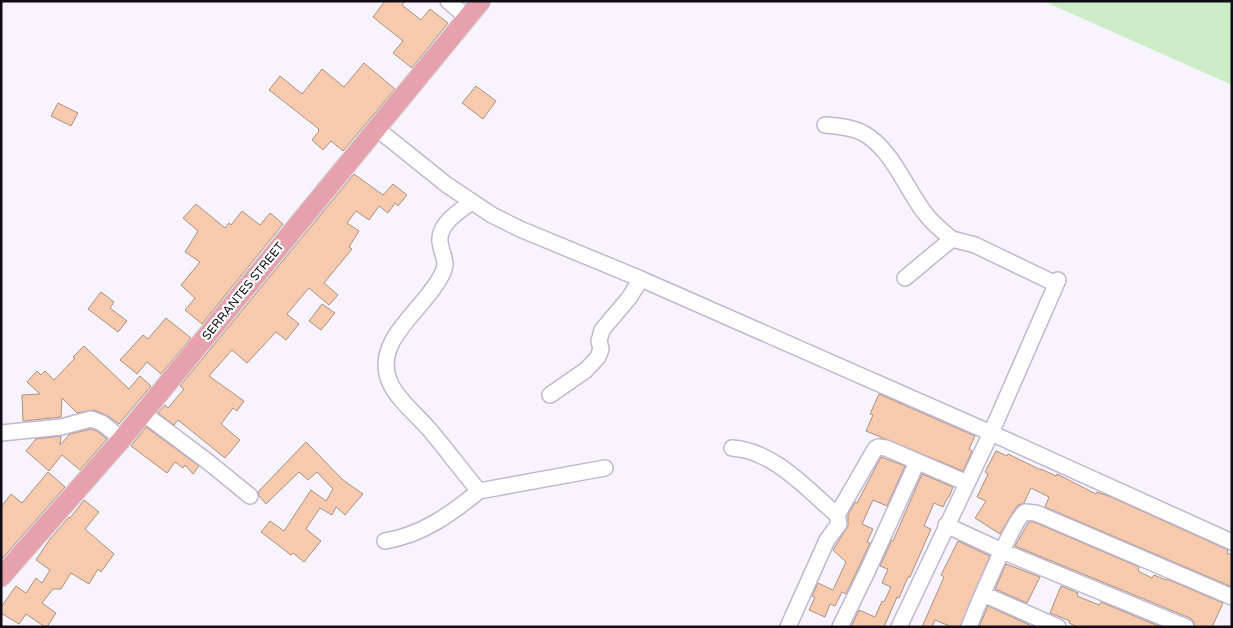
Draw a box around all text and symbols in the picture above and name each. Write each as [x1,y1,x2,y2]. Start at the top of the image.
street label: SERRANTES STREET [199,239,287,343]

